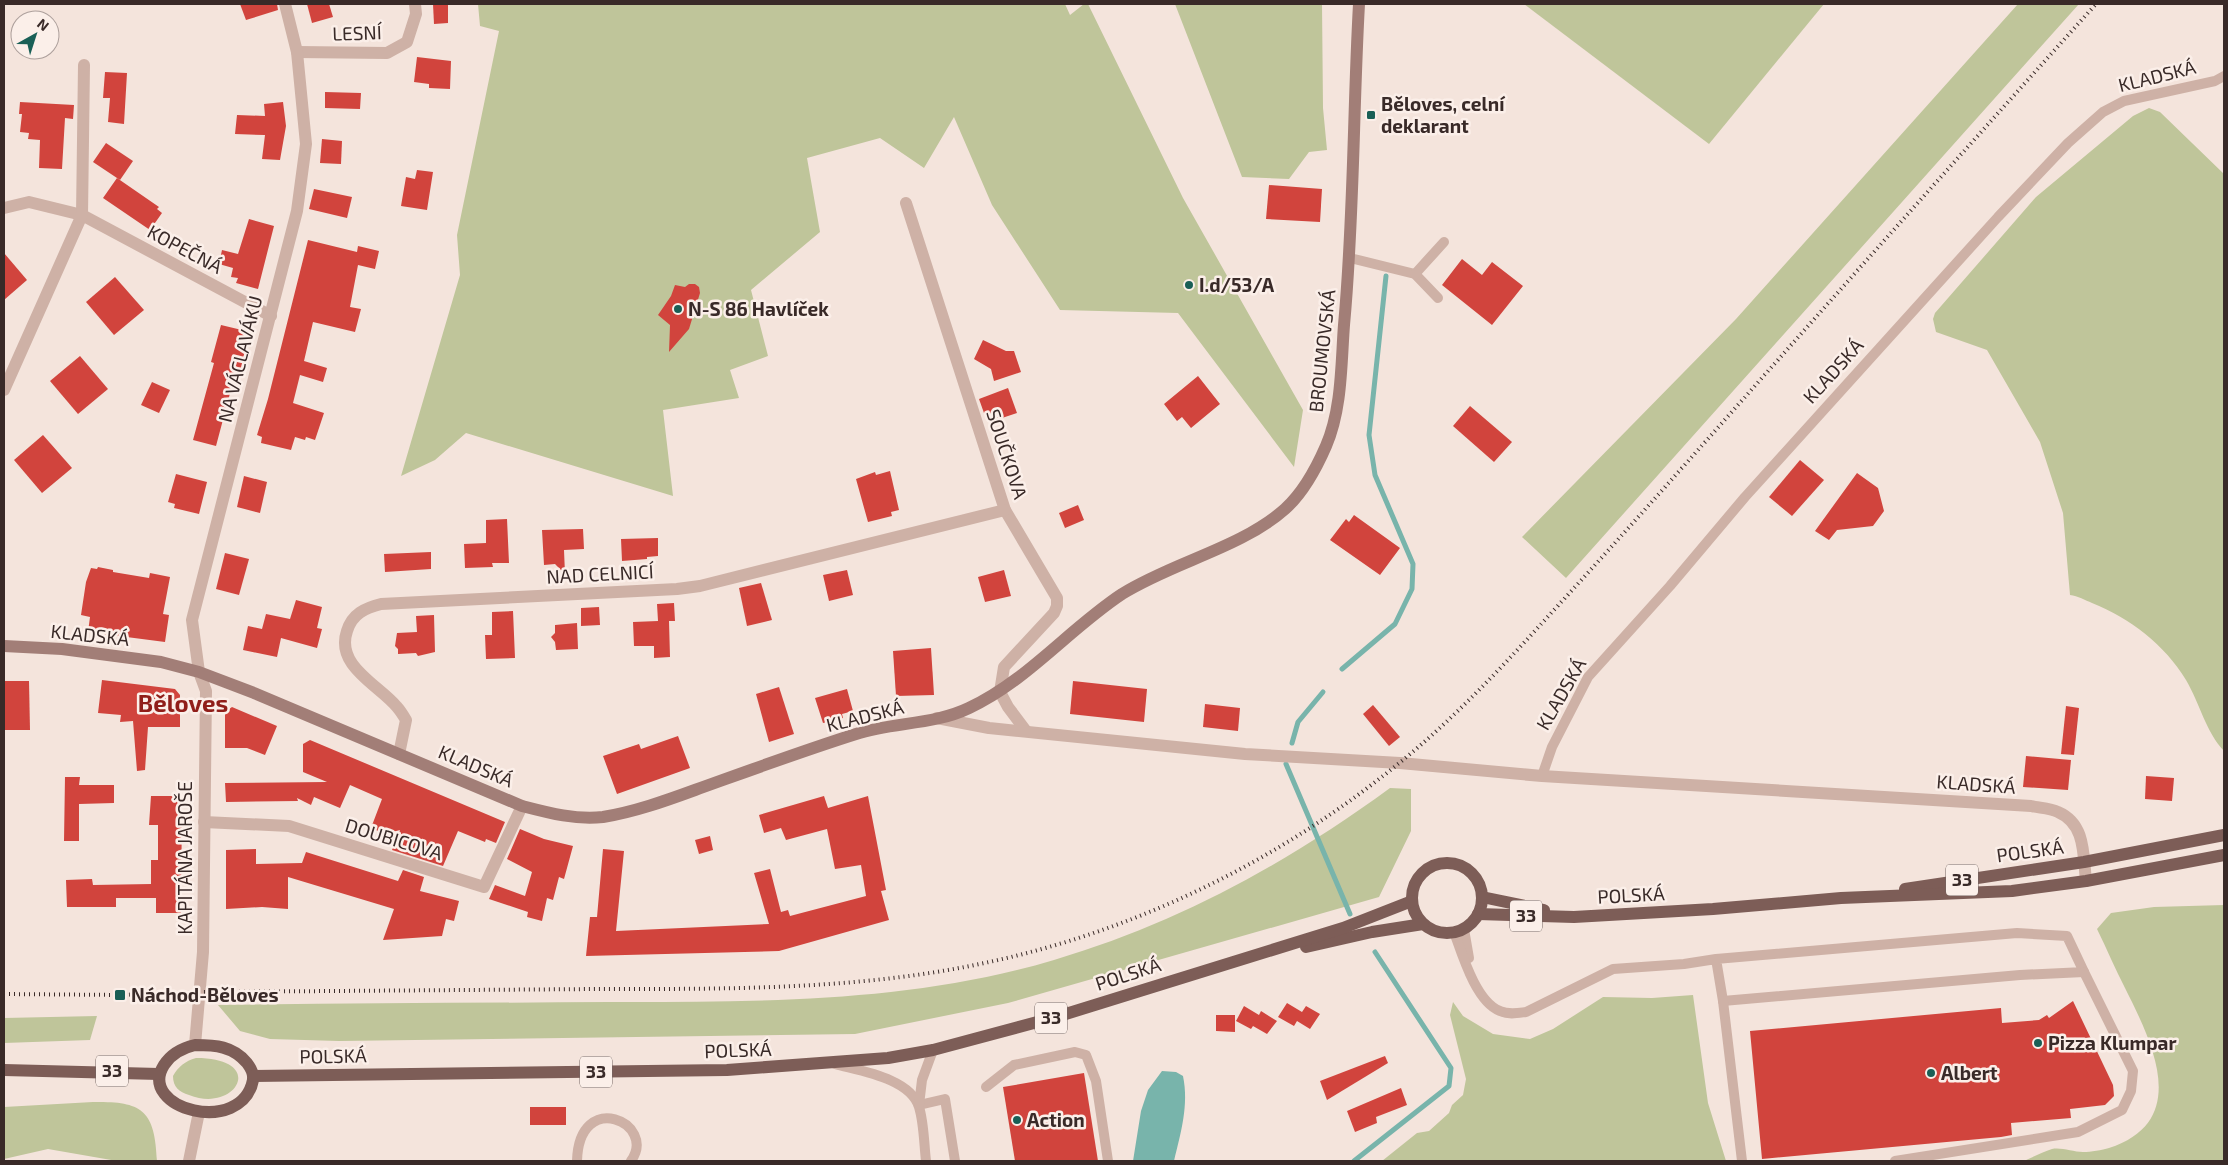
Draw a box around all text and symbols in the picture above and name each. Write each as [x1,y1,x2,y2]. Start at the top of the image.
north arrow [10,10,60,60]
text: N [34,15,53,34]
street label: LESNÍ [332,20,383,45]
street label: KLADSKÁ [2116,55,2198,96]
place label: Běloves, celní deklarant [1381,92,1506,137]
marker: Běloves, celní deklarant [1365,109,1377,121]
street label: KOPEČNÁ [144,219,227,278]
place label: I.d/53/A [1199,273,1275,296]
marker: I.d/53/A [1183,279,1195,291]
street label: BROUMOVSKÁ [1304,288,1339,414]
street label: NA VÁCLAVÁKU [213,293,266,425]
place label: N-S 86 Havlíček [688,297,829,320]
marker: N-S 86 Havlíček [672,303,684,315]
street label: KLADSKÁ [1798,333,1868,408]
street label: SOUČKOVA [982,406,1033,502]
street label: NAD CELNICÍ [546,559,655,588]
street label: KLADSKÁ [49,619,131,650]
street label: KLADSKÁ [1531,654,1590,734]
district label: Běloves [138,688,228,717]
street label: KLADSKÁ [824,695,906,736]
street label: KLADSKÁ [435,739,517,792]
street label: KLADSKÁ [1936,769,2016,798]
street label: KAPITÁNA JAROŠE [173,781,196,935]
street label: DOUBICOVA [343,813,446,864]
street label: POLSKÁ [1995,834,2065,867]
road number: 33 [1946,864,1978,896]
street label: POLSKÁ [1597,881,1665,908]
road number: 33 [1510,900,1542,931]
street label: POLSKÁ [1092,952,1164,995]
place label: Náchod-Běloves [131,983,279,1006]
marker: Náchod-Běloves [113,988,127,1002]
road number: 33 [1035,1002,1067,1034]
place label: Pizza Klumpar [2048,1031,2177,1054]
street label: POLSKÁ [704,1037,772,1062]
marker: Pizza Klumpar [2032,1037,2044,1049]
street label: POLSKÁ [299,1043,367,1068]
road number: 33 [96,1056,128,1086]
road number: 33 [580,1056,612,1088]
place label: Albert [1941,1061,1998,1084]
marker: Albert [1925,1067,1937,1079]
place label: Action [1027,1108,1085,1131]
marker: Action [1011,1114,1023,1126]

